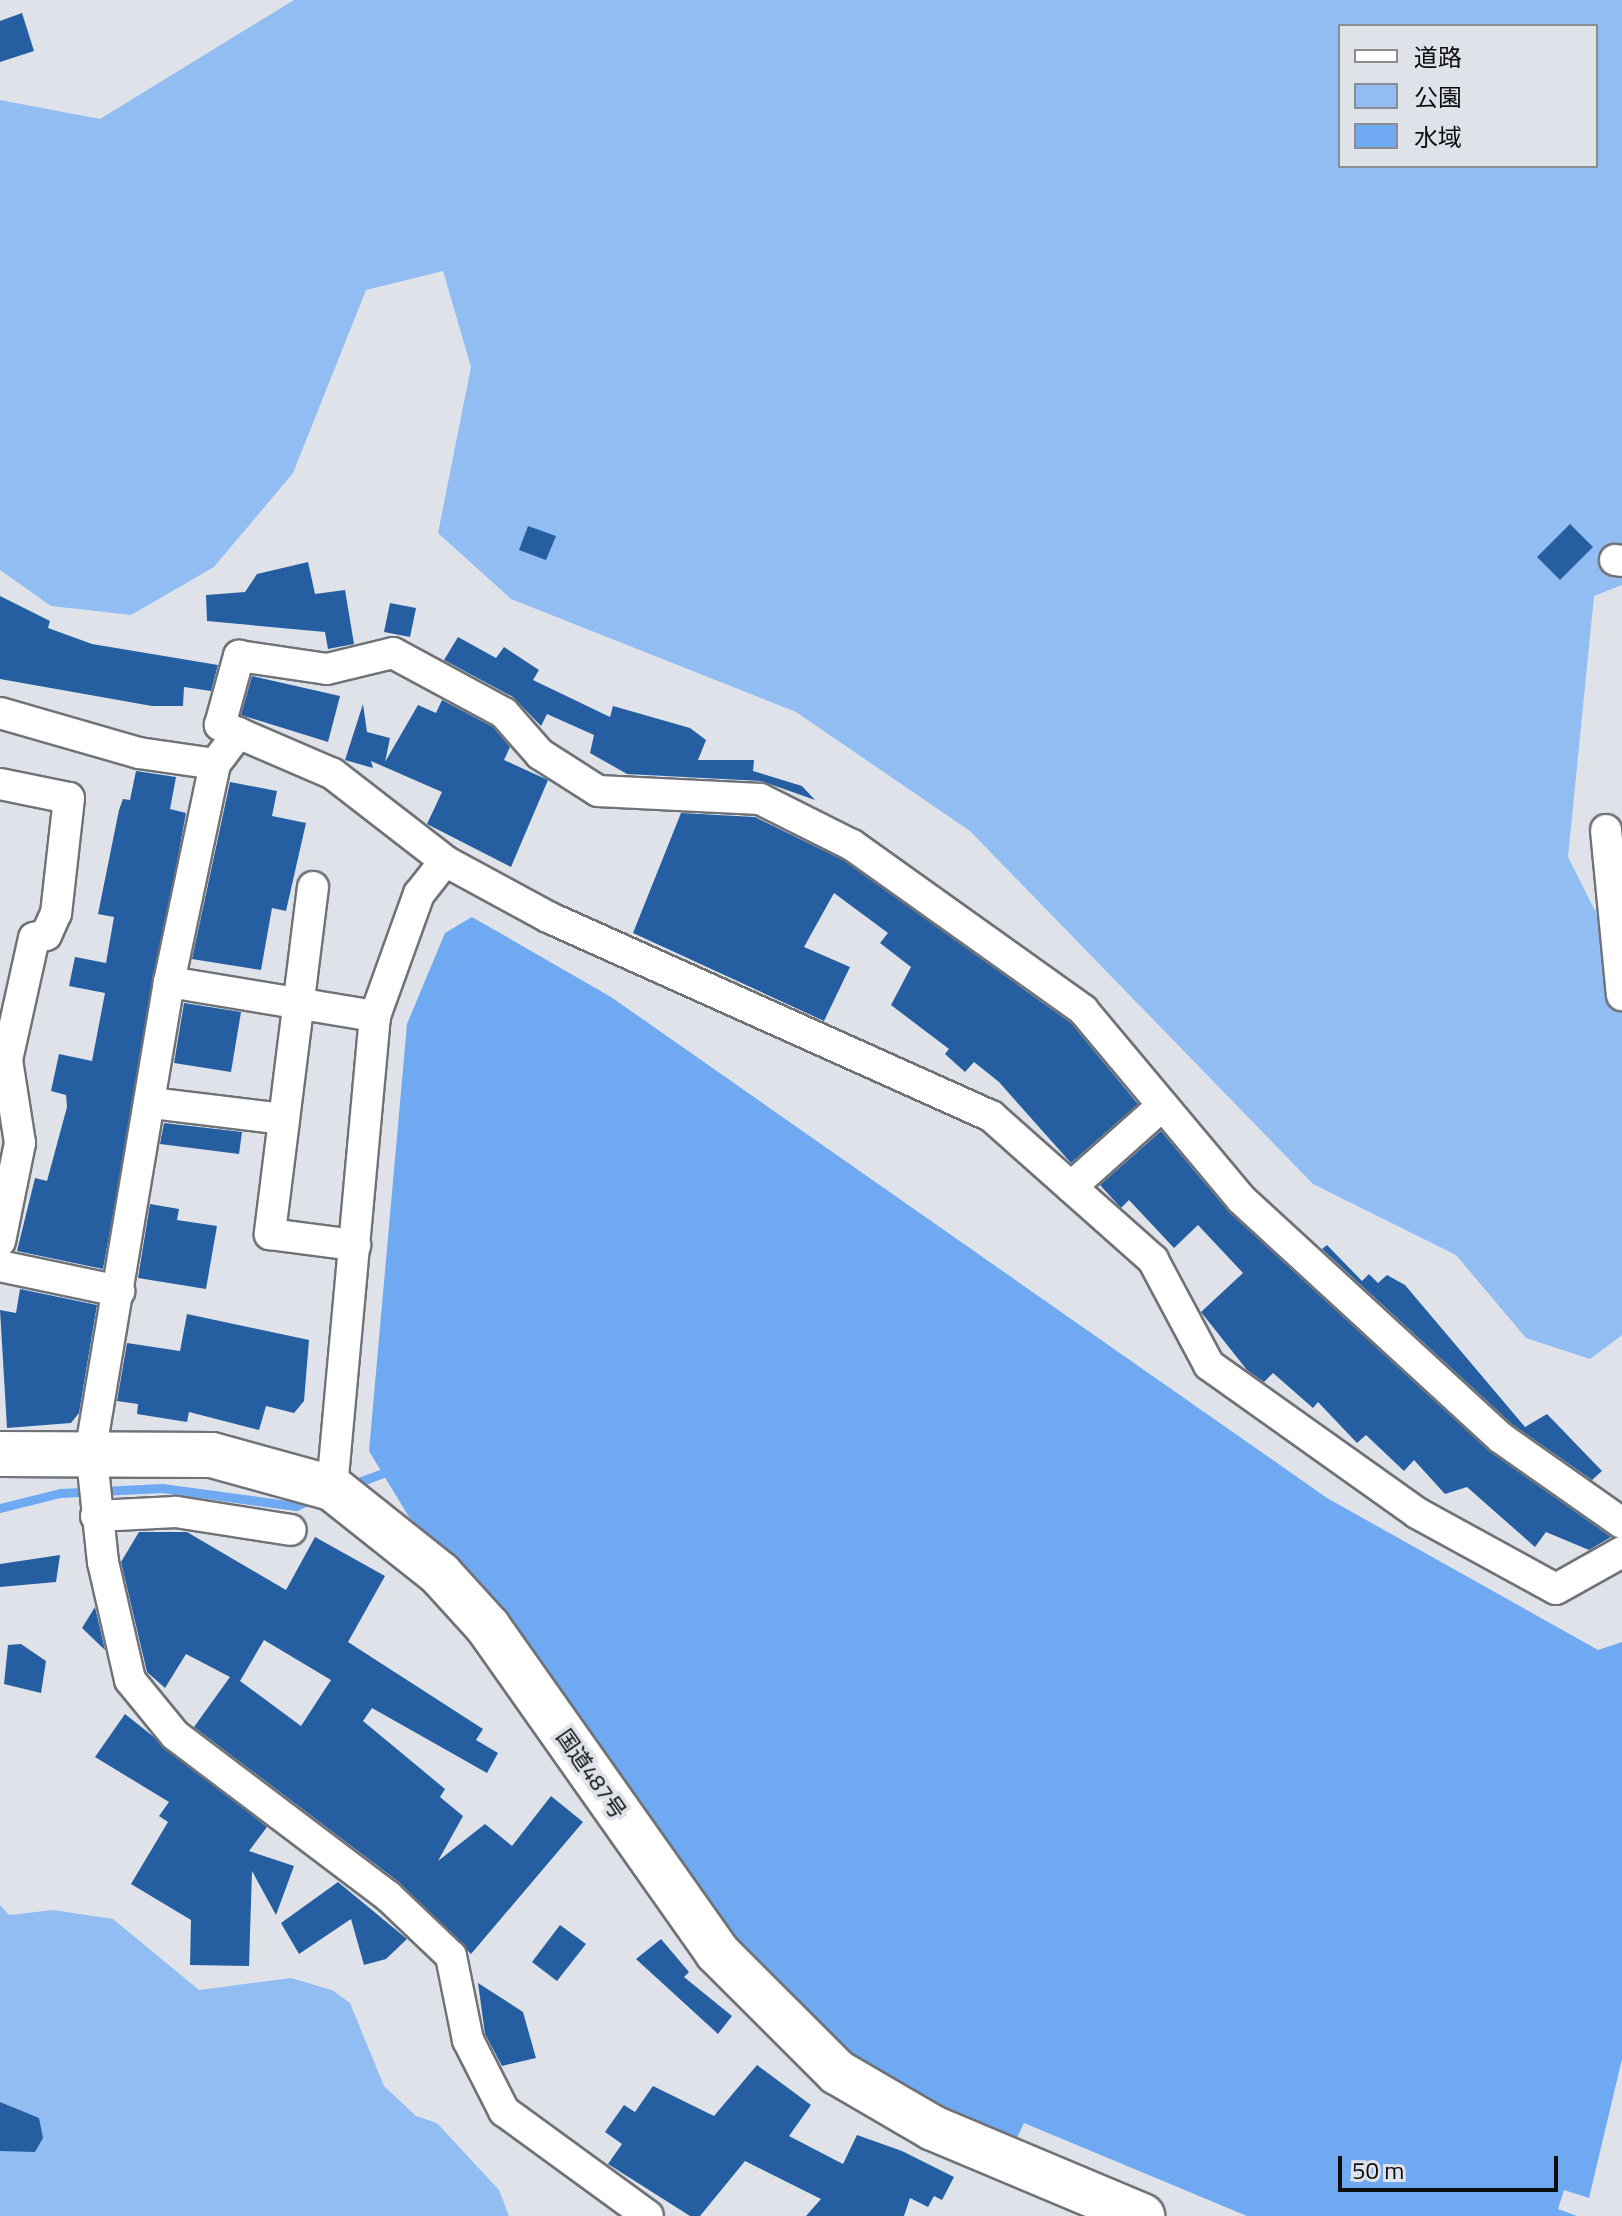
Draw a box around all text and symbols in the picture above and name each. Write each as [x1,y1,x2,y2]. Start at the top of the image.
legend [1338,24,1598,168]
text: 道路 [1414,39,1462,75]
text: 公園 [1414,79,1462,115]
text: 水域 [1414,119,1462,155]
street label: 国道487号 [551,1724,631,1824]
scale bar [1342,2140,1562,2190]
text: 50 m [1352,2152,1404,2188]

